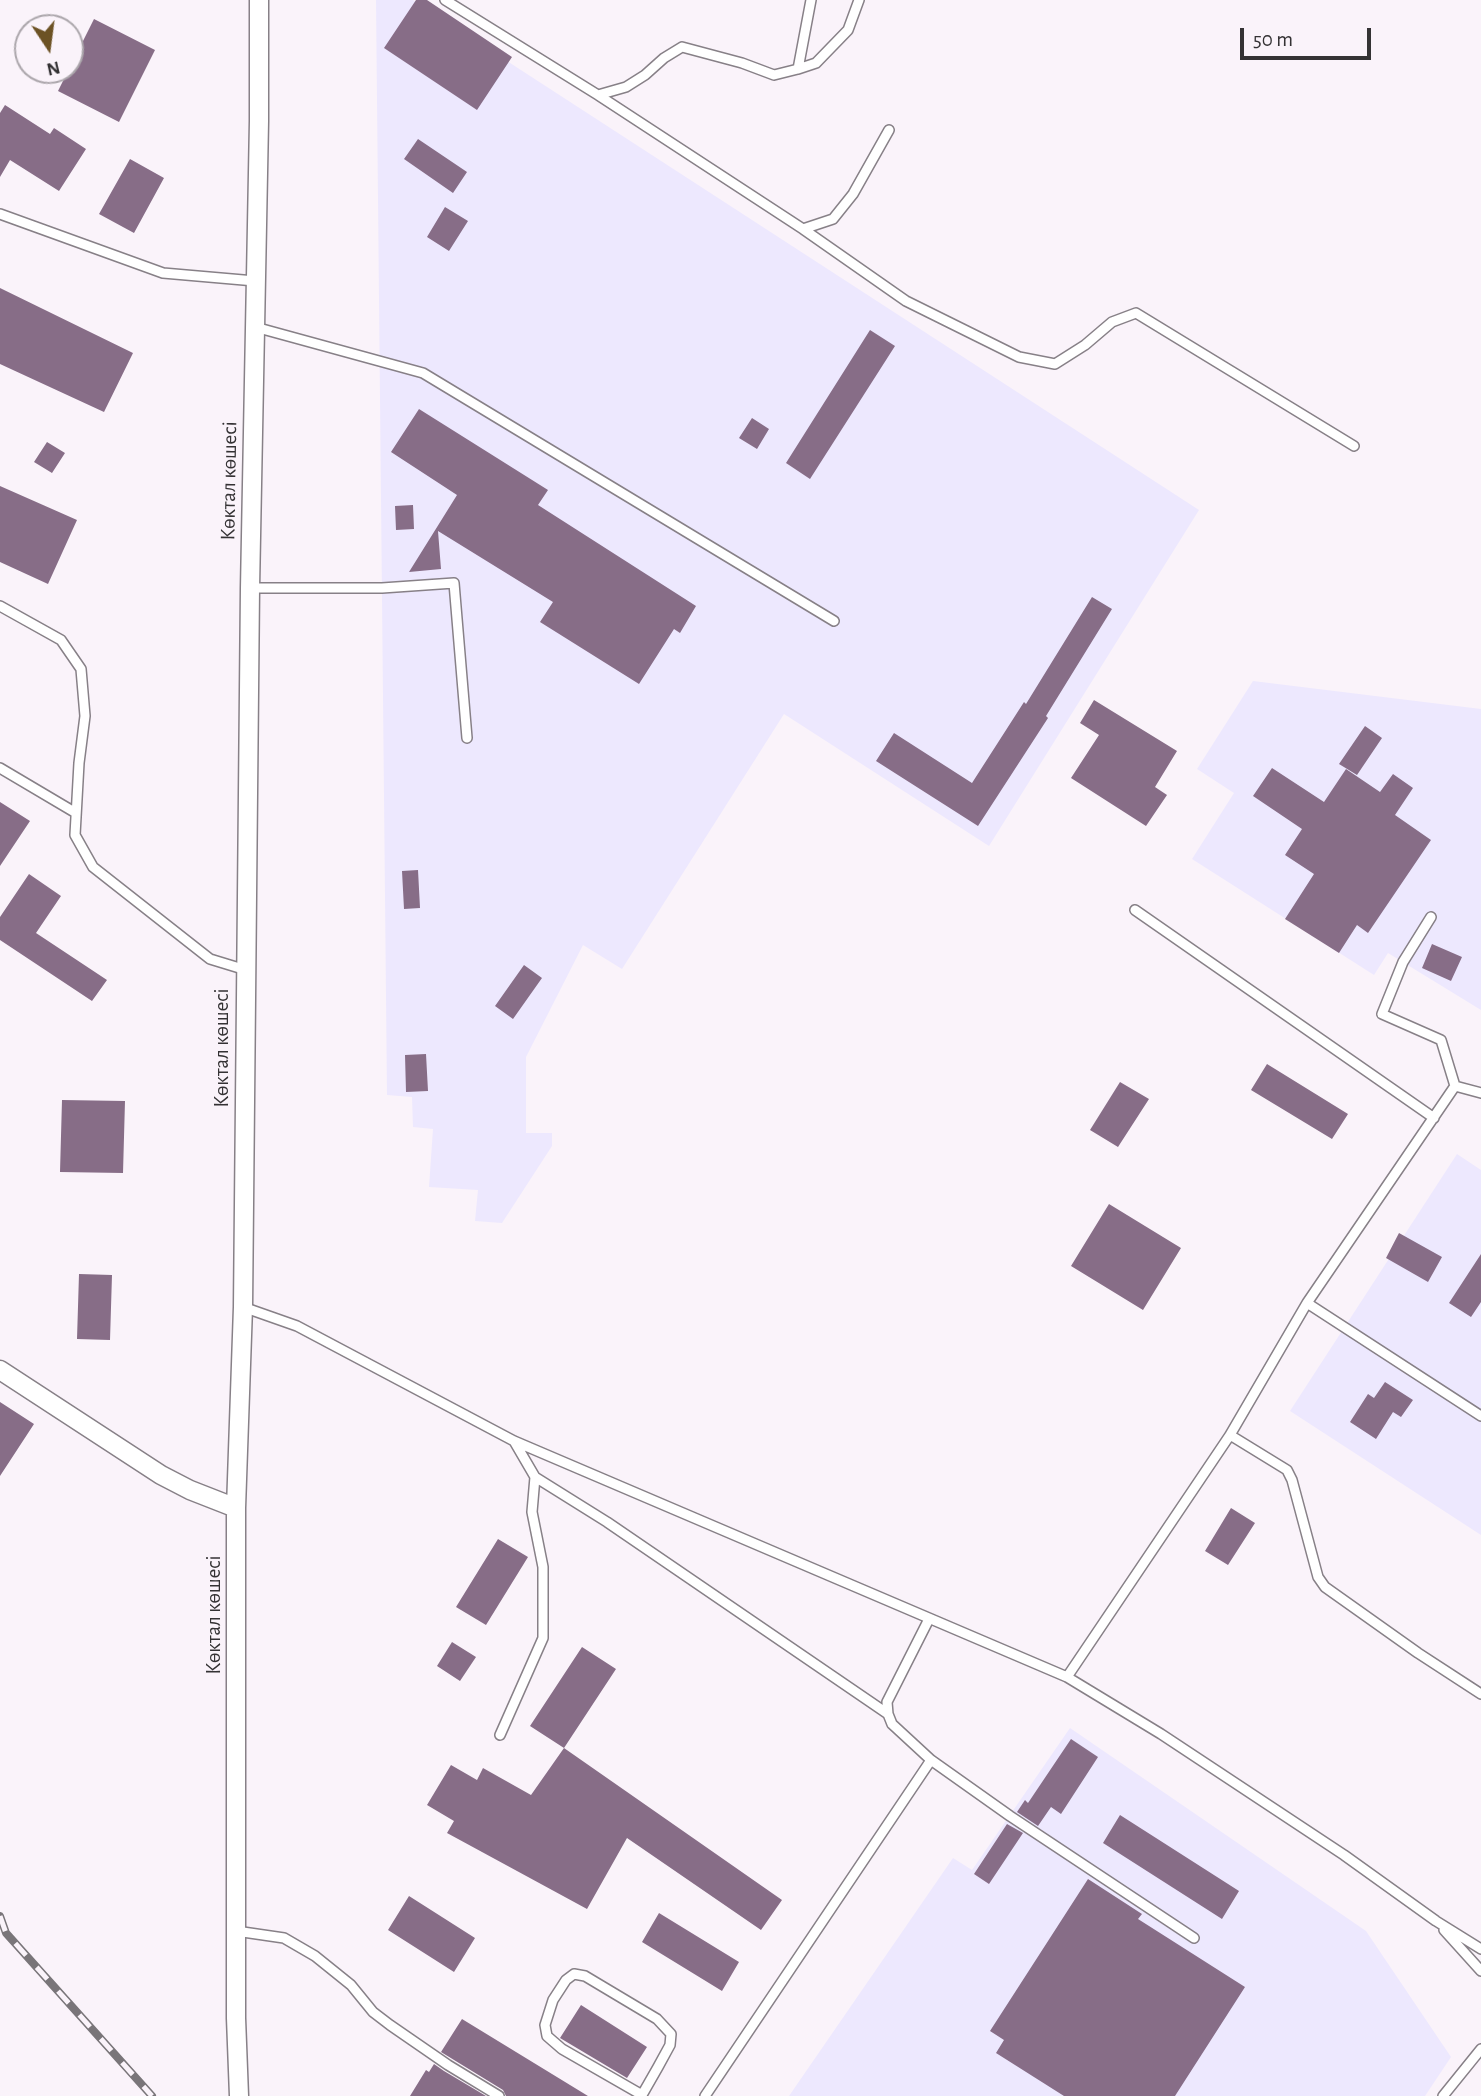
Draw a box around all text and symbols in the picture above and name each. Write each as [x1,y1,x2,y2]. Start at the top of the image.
north arrow [14,14,84,84]
scale bar [1243,14,1374,58]
text: 50 m [1253,29,1293,50]
text: N [45,57,62,79]
street label: Көктал көшесі [215,421,243,541]
street label: Көктал көшесі [209,988,235,1108]
street label: Көктал көшесі [201,1555,227,1675]

